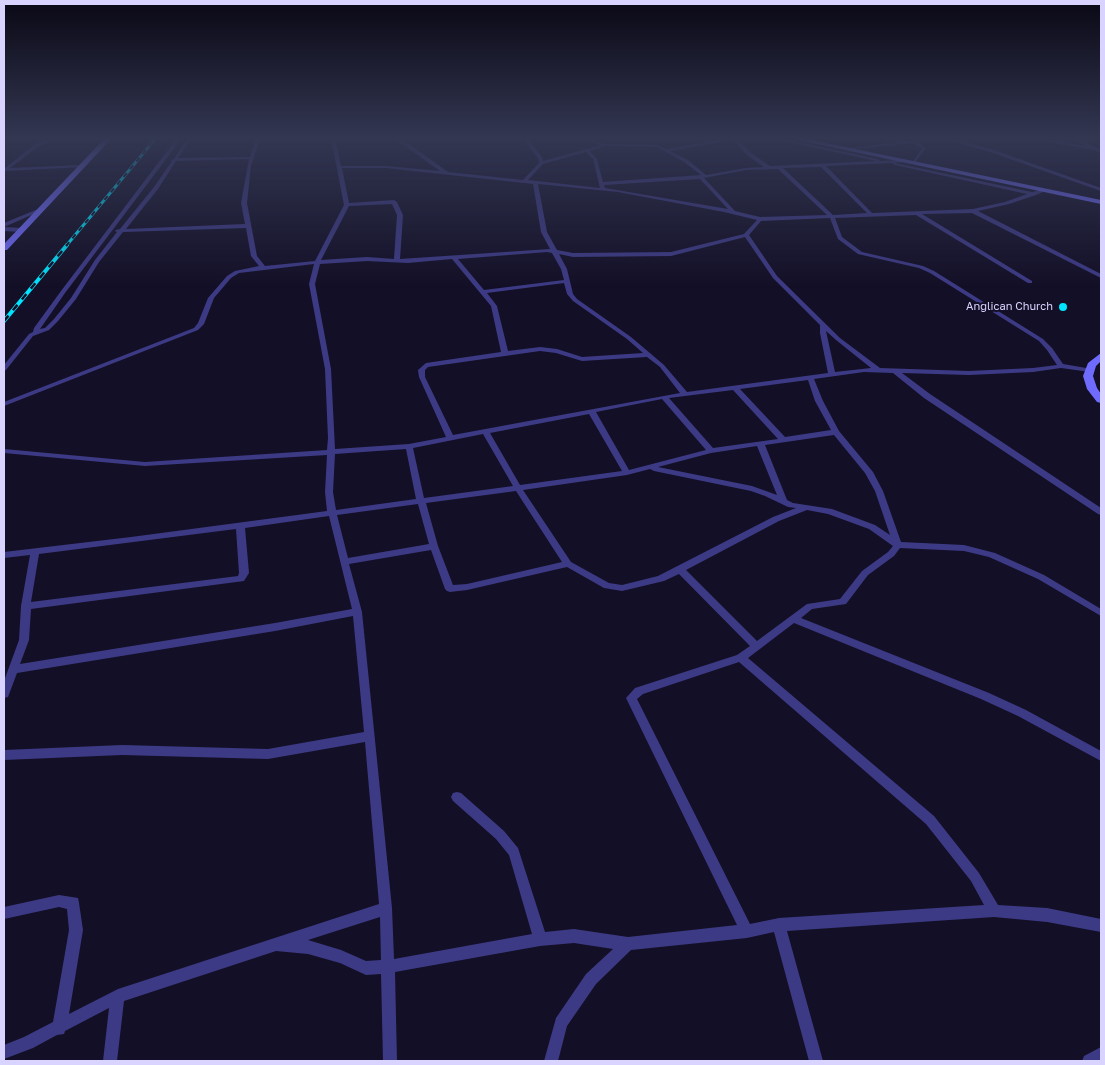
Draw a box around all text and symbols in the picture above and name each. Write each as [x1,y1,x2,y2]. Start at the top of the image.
place label: Anglican Church [966,300,1053,314]
marker: Anglican Church [1057,301,1069,313]

